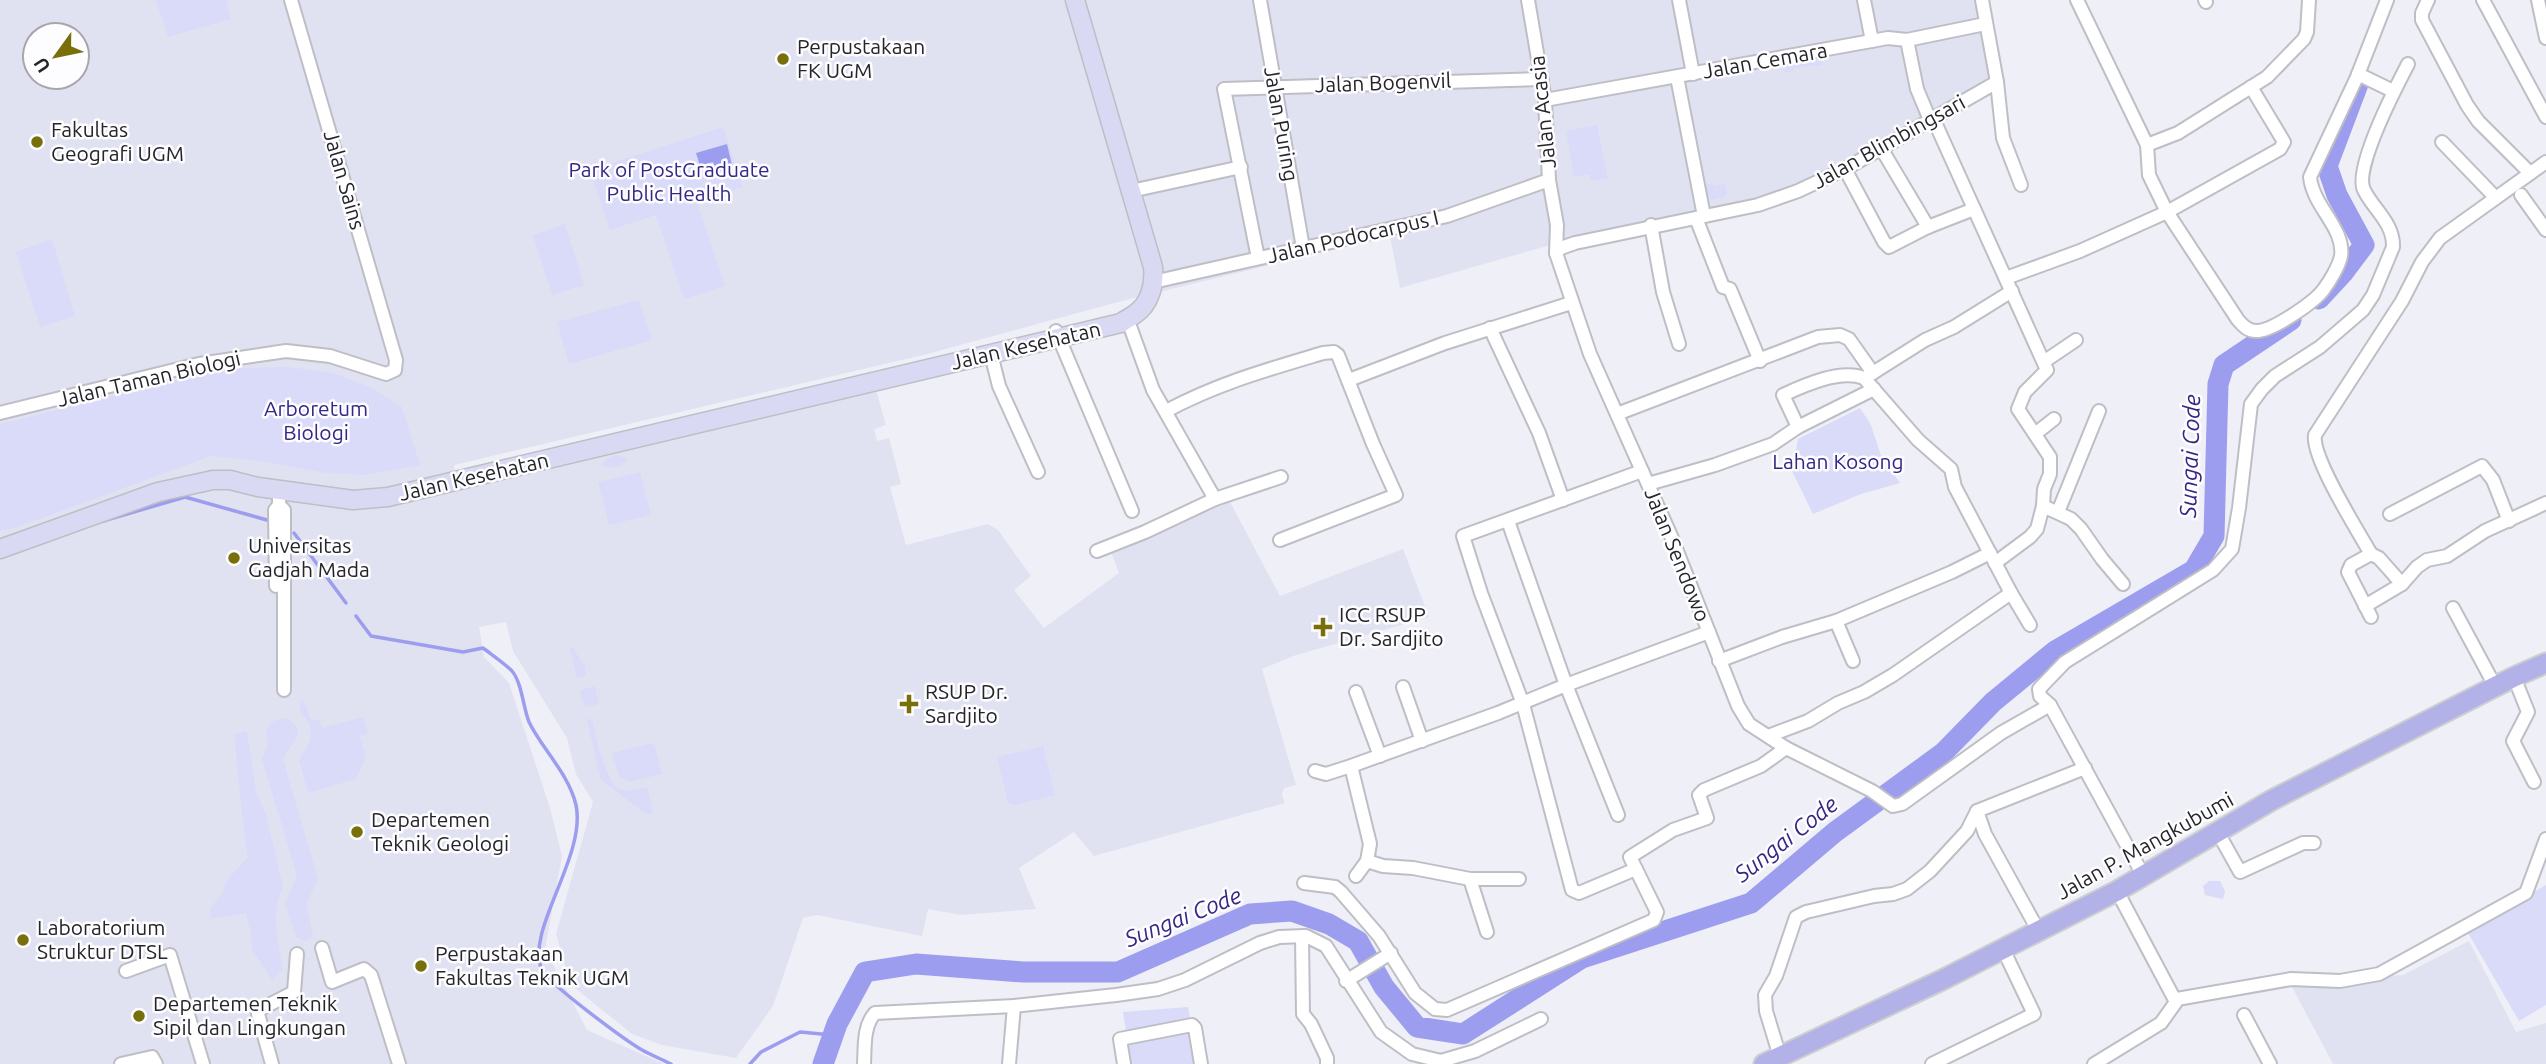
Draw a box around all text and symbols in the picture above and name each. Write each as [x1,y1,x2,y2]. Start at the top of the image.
north arrow [21,21,91,91]
place label: Perpustakaan FK UGM [797,34,925,82]
street label: Jalan Cemara [1701,37,1829,83]
marker: Perpustakaan FK UGM [775,51,791,67]
text: U [29,54,55,77]
street label: Jalan Acasia [1524,54,1560,170]
street label: Jalan Puring [1260,65,1304,183]
street label: Jalan Bogenvil [1314,68,1452,96]
street label: Jalan Blimbingsari [1808,89,1969,193]
place label: Fakultas Geografi UGM [51,117,184,165]
street label: Jalan Sains [319,127,371,232]
marker: Fakultas Geografi UGM [29,134,45,150]
park label: Park of PostGraduate Public Health [568,157,770,205]
street label: Jalan Podocarpus I [1265,205,1441,267]
street label: Jalan Kesehatan [949,316,1103,374]
street label: Jalan Taman Biologi [55,345,243,411]
water label: Sungai Code [2175,393,2204,519]
park label: Arboretum Biologi [264,396,368,444]
street label: Jalan Kesehatan [397,447,551,505]
park label: Lahan Kosong [1772,449,1904,473]
street label: Jalan Sendowo [1640,484,1716,625]
place label: Universitas Gadjah Mada [248,533,370,581]
marker: Universitas Gadjah Mada [226,550,242,566]
place label: ICC RSUP Dr. Sardjito [1339,602,1444,650]
marker: ICC RSUP Dr. Sardjito [1313,617,1333,637]
place label: RSUP Dr. Sardjito [925,679,1008,727]
marker: RSUP Dr. Sardjito [899,694,919,714]
street label: Jalan P. Mangkubumi [2052,787,2237,904]
water label: Sungai Code [1729,791,1842,887]
place label: Departemen Teknik Geologi [371,807,509,855]
marker: Departemen Teknik Geologi [349,824,365,840]
water label: Sungai Code [1120,882,1245,952]
place label: Laboratorium Struktur DTSL [37,915,168,963]
marker: Laboratorium Struktur DTSL [15,932,31,948]
place label: Perpustakaan Fakultas Teknik UGM [435,941,629,989]
marker: Perpustakaan Fakultas Teknik UGM [413,958,429,974]
place label: Departemen Teknik Sipil dan Lingkungan [153,991,346,1039]
marker: Departemen Teknik Sipil dan Lingkungan [131,1008,147,1024]

